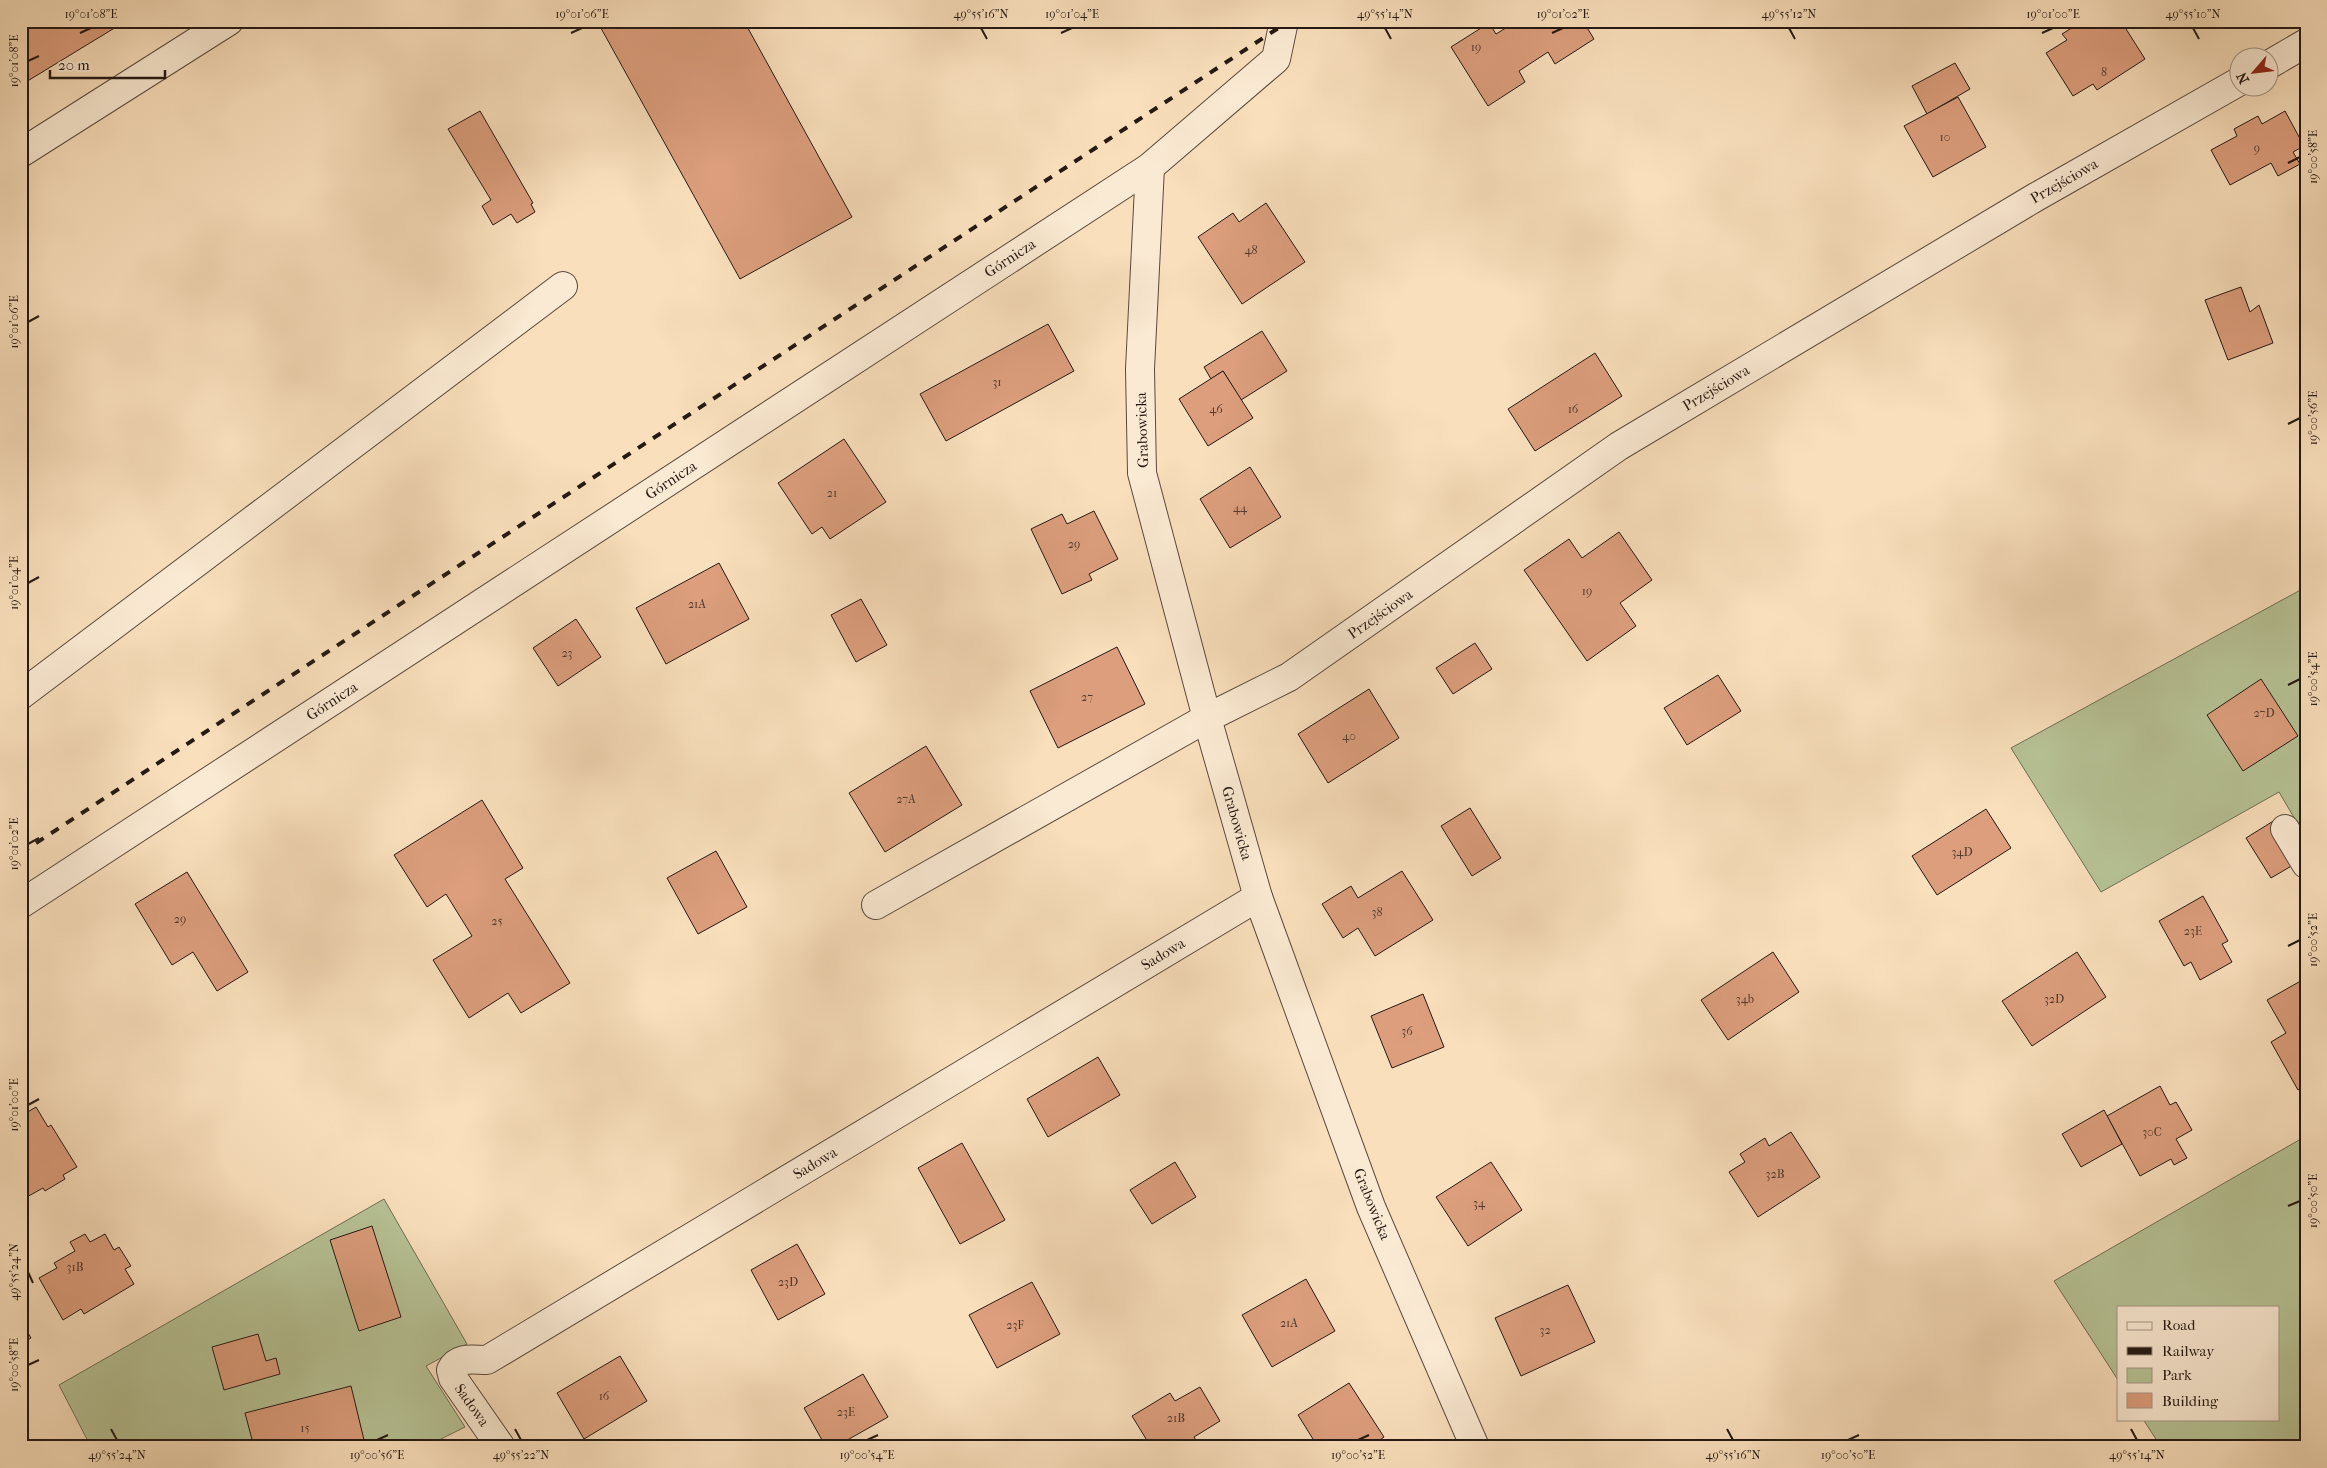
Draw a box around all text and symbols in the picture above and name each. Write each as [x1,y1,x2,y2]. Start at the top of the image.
text: 19°01'08"E [65,7,118,21]
text: 19°01'06"E [555,7,609,21]
text: 49°55'16"N [953,7,1009,21]
text: 19°01'04"E [1045,7,1099,21]
text: 49°55'14"N [1357,7,1413,21]
text: 19°01'02"E [1536,7,1590,21]
text: 49°55'12"N [1762,7,1816,21]
text: 19°01'00"E [2026,7,2080,21]
text: 49°55'10"N [2165,7,2221,21]
text: 19°01'08"E [7,35,21,88]
house number: 19 [1471,40,1481,54]
scale bar [50,48,165,80]
north arrow [2230,48,2280,98]
text: 20 m [58,56,90,74]
house number: 8 [2101,65,2107,79]
text: N [2233,69,2253,87]
house number: 10 [1940,130,1950,144]
text: 19°00'58"E [2306,130,2320,184]
house number: 9 [2254,141,2260,155]
street label: Przejściowa [2027,154,2102,208]
street label: Górnicza [981,234,1040,281]
house number: 48 [1244,243,1258,257]
text: 19°01'06"E [7,295,21,349]
street label: Przejściowa [1679,360,1754,415]
house number: 31 [992,375,1002,389]
street label: Grabowicka [1132,391,1152,468]
text: 19°00'56"E [2306,391,2320,445]
house number: 46 [1209,402,1223,416]
house number: 16 [1568,402,1579,416]
street label: Górnicza [642,456,701,503]
house number: 21 [827,486,837,500]
house number: 44 [1233,501,1248,515]
house number: 29 [1068,537,1080,551]
text: 19°01'04"E [7,556,21,610]
house number: 19 [1582,584,1592,598]
street label: Przejściowa [1344,585,1417,643]
house number: 21A [688,597,706,611]
house number: 23 [561,646,573,660]
text: 19°00'54"E [2306,651,2320,707]
street label: Górnicza [303,677,362,724]
house number: 27 [1081,690,1093,704]
house number: 27D [2253,706,2275,720]
house number: 40 [1342,729,1356,743]
street label: Grabowicka [1218,784,1256,863]
house number: 27A [896,792,916,806]
text: 19°01'02"E [7,817,21,871]
house number: 34D [1951,845,1973,859]
house number: 38 [1372,905,1382,919]
house number: 29 [174,912,186,926]
text: 19°00'52"E [2306,913,2320,967]
house number: 25 [491,914,503,928]
house number: 23E [2184,924,2202,938]
street label: Sadowa [1138,933,1189,974]
house number: 34b [1736,992,1754,1006]
house number: 32D [2044,992,2064,1006]
house number: 36 [1401,1024,1413,1038]
text: 19°01'00"E [7,1078,21,1132]
house number: 30C [2142,1125,2162,1139]
street label: Sadowa [790,1142,841,1183]
street label: Grabowicka [1349,1165,1395,1243]
house number: 32B [1766,1167,1785,1181]
text: 19°00'50"E [2306,1174,2320,1228]
house number: 34 [1473,1196,1486,1210]
text: 49°55'24"N [7,1243,21,1301]
house number: 31B [66,1260,84,1274]
house number: 23D [778,1275,798,1289]
legend [2117,1306,2280,1420]
house number: 21A [1280,1316,1298,1330]
text: Road [2162,1316,2196,1334]
house number: 23F [1006,1318,1024,1332]
house number: 32 [1539,1323,1551,1337]
text: 19°00'58"E [7,1338,21,1392]
text: Railway [2162,1342,2215,1360]
text: Park [2162,1366,2192,1384]
street label: Sadowa [451,1380,494,1431]
house number: 16 [599,1389,610,1403]
text: Building [2162,1392,2219,1410]
house number: 23E [837,1405,855,1419]
house number: 21B [1167,1411,1185,1425]
house number: 15 [300,1421,310,1435]
text: 49°55'24"N [88,1448,146,1462]
text: 19°00'56"E [350,1448,404,1462]
text: 49°55'22"N [493,1448,549,1462]
text: 19°00'54"E [839,1448,895,1462]
text: 19°00'52"E [1331,1448,1385,1462]
text: 49°55'16"N [1705,1448,1761,1462]
text: 19°00'50"E [1821,1448,1875,1462]
text: 49°55'14"N [2109,1448,2165,1462]

